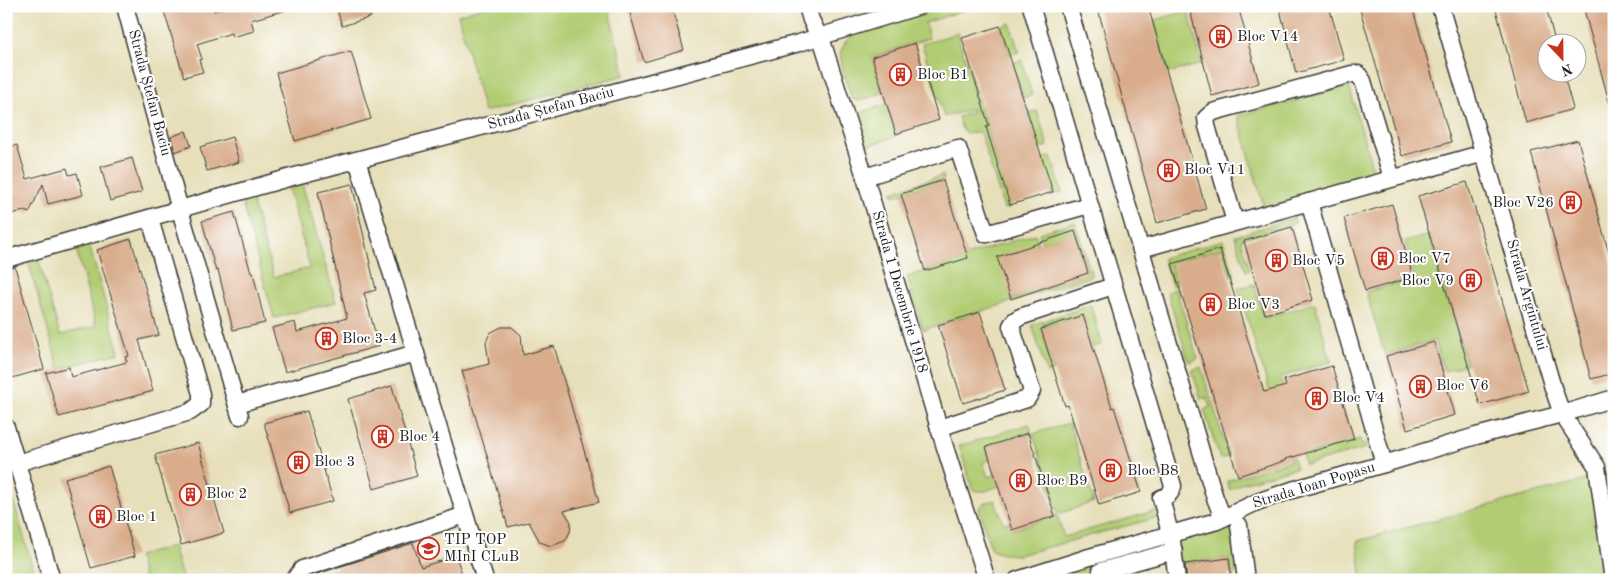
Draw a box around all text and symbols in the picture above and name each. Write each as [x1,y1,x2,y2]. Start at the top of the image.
building icon: Bloc V14 [1209,25,1233,49]
street label: Strada Ștefan Baciu [125,28,173,158]
place label: Bloc V14 [1237,30,1299,45]
north arrow [1538,32,1588,82]
text: N [1559,61,1574,78]
building icon: Bloc B1 [889,63,913,87]
place label: Bloc B1 [917,68,969,83]
street label: Strada Ștefan Baciu [486,85,616,133]
building icon: Bloc V11 [1156,158,1180,182]
place label: Bloc V11 [1184,163,1246,178]
building icon: Bloc V26 [1558,191,1582,215]
place label: Bloc V26 [1492,196,1554,211]
street label: Strada 1 Decembrie 1918 [869,209,929,375]
street label: Strada Argintului [1503,238,1549,352]
building icon: Bloc V7 [1370,247,1394,271]
building icon: Bloc V5 [1264,249,1288,273]
place label: Bloc V7 [1398,252,1451,267]
place label: Bloc V5 [1292,254,1345,269]
building icon: Bloc V9 [1458,269,1482,293]
place label: Bloc V9 [1401,274,1454,289]
building icon: Bloc V3 [1199,293,1223,317]
place label: Bloc V3 [1227,298,1280,313]
building icon: Bloc 3-4 [314,327,338,351]
place label: Bloc 3-4 [342,332,398,347]
building icon: Bloc V6 [1408,374,1432,398]
place label: Bloc V6 [1436,379,1489,394]
building icon: Bloc V4 [1304,386,1328,410]
place label: Bloc V4 [1332,391,1385,406]
building icon: Bloc 4 [371,425,395,449]
place label: Bloc 4 [399,430,440,445]
building icon: Bloc 3 [286,450,310,474]
place label: Bloc 3 [314,455,355,470]
building icon: Bloc B8 [1099,459,1123,483]
street label: Strada Ioan Popasu [1251,460,1377,512]
place label: Bloc B8 [1127,464,1179,479]
building icon: Bloc B9 [1008,469,1032,493]
place label: Bloc B9 [1036,474,1088,489]
building icon: Bloc 2 [178,482,202,506]
place label: Bloc 2 [206,487,247,502]
building icon: Bloc 1 [88,505,112,529]
place label: Bloc 1 [116,510,157,525]
place label: TIP TOP MInI CLuB [444,533,519,565]
school or university icon: TIP TOP MInI CLuB [416,537,440,561]

